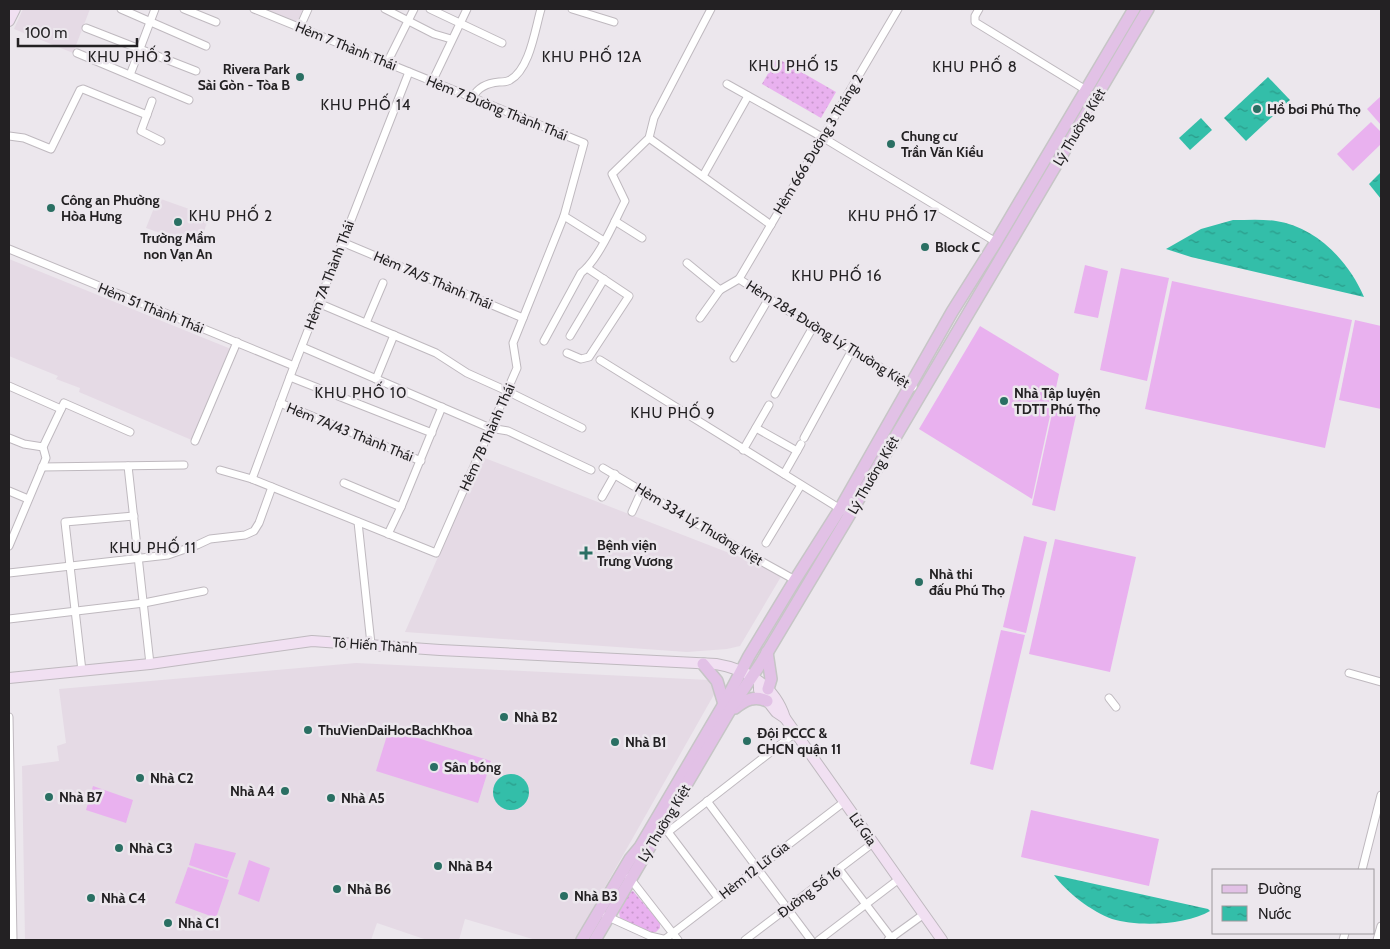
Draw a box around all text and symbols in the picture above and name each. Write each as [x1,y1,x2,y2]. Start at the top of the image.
scale bar [18,15,136,47]
street label: Hẻm 7 Thành Thái [293,18,399,74]
text: 100 m [25,24,67,42]
district label: KHU PHỐ 3 [88,45,172,66]
district label: KHU PHỐ 12A [542,45,642,66]
district label: KHU PHỐ 15 [749,54,839,75]
district label: KHU PHỐ 8 [932,55,1018,76]
place label: Rivera Park Sài Gòn - Tòa B [198,60,290,94]
marker: Rivera Park Sài Gòn - Tòa B [294,71,306,83]
street label: Hẻm 7 Đường Thành Thái [424,71,570,145]
street label: Hẻm 666 Đường 3 Tháng 2 [769,71,867,217]
street label: Lý Thường Kiệt [1049,85,1109,169]
district label: KHU PHỐ 14 [321,93,411,114]
place label: Hồ bơi Phú Thọ [1267,100,1361,118]
marker: Hồ bơi Phú Thọ [1251,103,1263,115]
place label: Chung cư Trần Văn Kiều [901,127,983,161]
marker: Chung cư Trần Văn Kiều [885,138,897,150]
place label: Công an Phường Hòa Hưng [61,191,159,225]
marker: Công an Phường Hòa Hưng [45,202,57,214]
district label: KHU PHỐ 2 [189,204,273,225]
district label: KHU PHỐ 17 [848,204,938,225]
marker: Trường Mầm non Vạn An [172,216,184,228]
street label: Hẻm 7A Thành Thái [300,218,358,332]
place label: Trường Mầm non Vạn An [140,229,216,263]
place label: Block C [935,238,981,256]
marker: Block C [919,241,931,253]
street label: Hẻm 7A/5 Thành Thái [371,247,495,313]
district label: KHU PHỐ 16 [792,264,882,285]
street label: Hẻm 284 Đường Lý Thường Kiệt [743,276,913,392]
street label: Hẻm 51 Thành Thái [95,279,207,337]
street label: Hẻm 7B Thành Thái [455,380,519,494]
district label: KHU PHỐ 10 [315,381,407,402]
place label: Nhà Tập luyện TDTT Phú Thọ [1014,384,1101,418]
marker: Nhà Tập luyện TDTT Phú Thọ [998,395,1010,407]
street label: Hẻm 7A/43 Thành Thái [284,398,416,466]
district label: KHU PHỐ 9 [631,401,715,422]
street label: Lý Thường Kiệt [843,432,903,517]
street label: Hẻm 334 Lý Thường Kiệt [632,479,766,569]
district label: KHU PHỐ 11 [109,536,197,557]
place label: Bệnh viện Trưng Vương [597,536,672,570]
marker: Bệnh viện Trưng Vương [579,546,593,560]
place label: Nhà thi đấu Phú Thọ [929,565,1005,599]
marker: Nhà thi đấu Phú Thọ [913,576,925,588]
street label: Tô Hiến Thành [332,633,418,657]
place label: Nhà B2 [514,708,558,726]
marker: Nhà B2 [498,711,510,723]
place label: ThuVienDaiHocBachKhoa [318,721,473,739]
marker: ThuVienDaiHocBachKhoa [302,724,314,736]
place label: Đội PCCC & CHCN quận 11 [757,724,841,758]
place label: Nhà B1 [625,733,667,751]
marker: Đội PCCC & CHCN quận 11 [741,735,753,747]
marker: Nhà B1 [609,736,621,748]
place label: Sân bóng [444,758,501,776]
marker: Sân bóng [428,761,440,773]
place label: Nhà C2 [150,769,194,787]
marker: Nhà C2 [134,772,146,784]
street label: Lý Thường Kiệt [634,781,694,865]
place label: Nhà A4 [230,782,275,800]
marker: Nhà A4 [279,785,291,797]
place label: Nhà B7 [59,788,103,806]
place label: Nhà A5 [341,789,385,807]
marker: Nhà B7 [43,791,55,803]
marker: Nhà A5 [325,792,337,804]
street label: Lữ Gia [845,809,881,849]
street label: Hẻm 12 Lữ Gia [715,837,793,903]
place label: Nhà C3 [129,839,173,857]
marker: Nhà C3 [113,842,125,854]
place label: Nhà B4 [448,857,493,875]
marker: Nhà B4 [432,860,444,872]
street label: Đường Số 16 [774,862,844,922]
legend [1212,869,1375,934]
place label: Nhà B6 [347,880,391,898]
text: Đường [1258,880,1301,898]
marker: Nhà B6 [331,883,343,895]
place label: Nhà B3 [574,887,618,905]
place label: Nhà C4 [101,889,146,907]
marker: Nhà B3 [558,890,570,902]
marker: Nhà C4 [85,892,97,904]
text: Nước [1258,905,1292,923]
place label: Nhà C1 [178,914,219,932]
marker: Nhà C1 [162,917,174,929]

